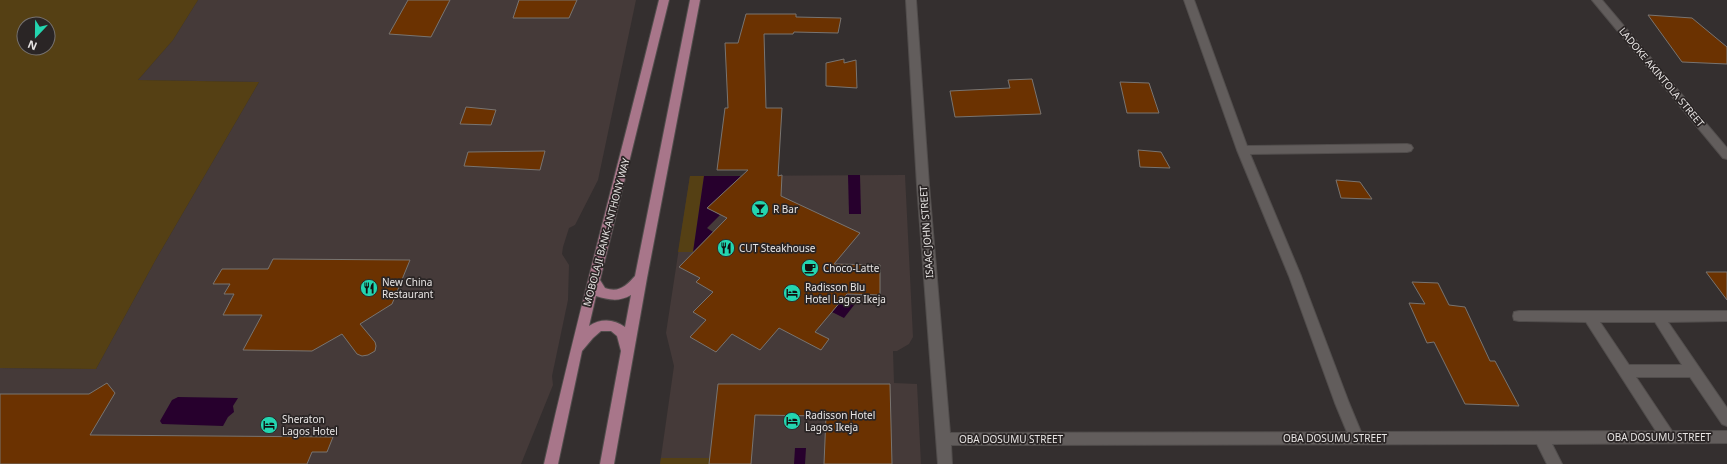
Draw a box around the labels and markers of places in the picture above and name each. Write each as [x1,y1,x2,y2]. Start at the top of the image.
bar icon: R Bar [750,199,770,219]
place label: R Bar [773,202,798,216]
restaurant icon: CUT Steakhouse [716,238,736,258]
place label: CUT Steakhouse [739,241,816,255]
cafe icon: Choco-Latte [800,258,820,278]
place label: Choco-Latte [823,261,880,275]
place label: New China Restaurant [382,275,434,301]
restaurant icon: New China Restaurant [359,278,379,298]
place label: Radisson Blu Hotel Lagos Ikeja [805,280,886,306]
hotel icon: Radisson Blu Hotel Lagos Ikeja [782,283,802,303]
place label: Radisson Hotel Lagos Ikeja [805,408,875,434]
hotel icon: Radisson Hotel Lagos Ikeja [782,411,802,431]
place label: Sheraton Lagos Hotel [282,412,338,438]
hotel icon: Sheraton Lagos Hotel [259,415,279,435]

